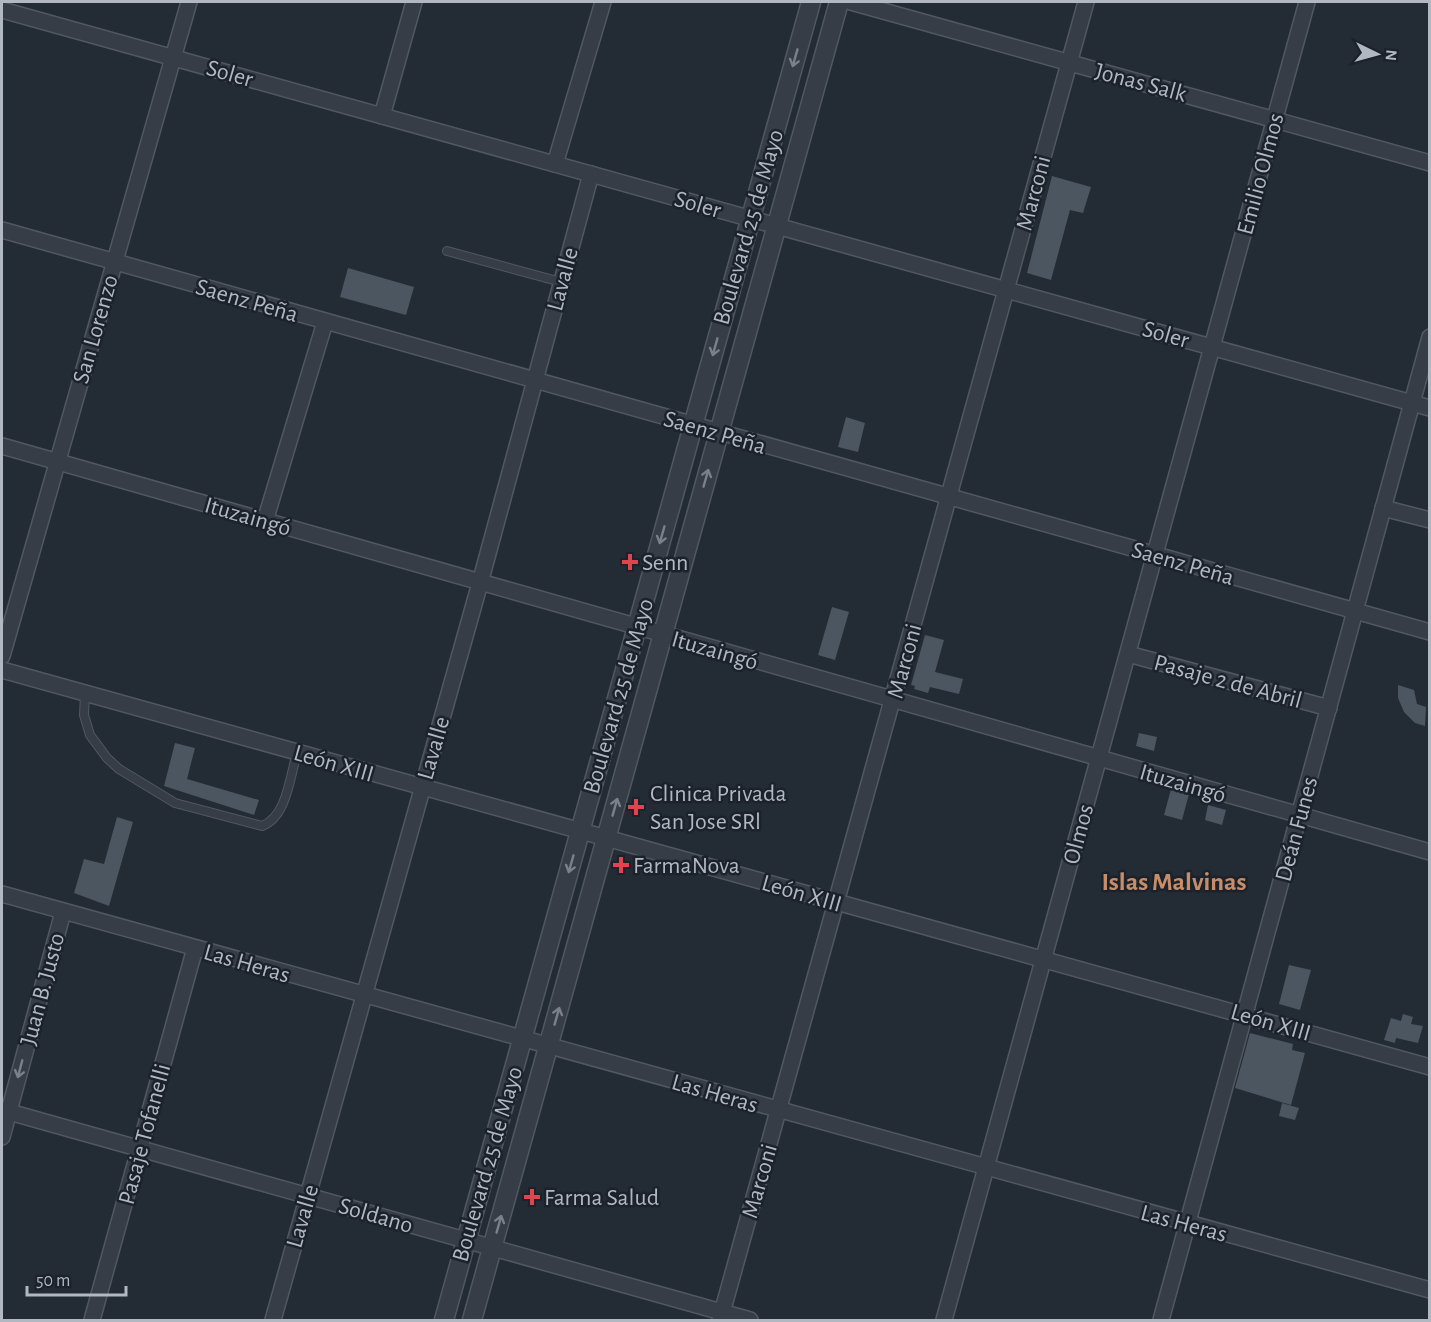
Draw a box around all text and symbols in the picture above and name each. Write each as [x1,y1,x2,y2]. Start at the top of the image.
north arrow [1347,24,1407,84]
one-way arrow [789,48,800,67]
text: N [1382,49,1399,61]
street label: Soler [204,56,256,92]
street label: Jonas Salk [1092,59,1189,107]
street label: Emilio Olmos [1233,111,1289,238]
street label: Boulevard 25 de Mayo [710,127,788,328]
street label: Marconi [1013,153,1055,233]
street label: Soler [672,187,724,223]
street label: Lavalle [543,245,583,314]
street label: San Lorenzo [69,272,123,386]
street label: Saenz Peña [193,275,301,327]
street label: Soler [1140,317,1192,353]
one-way arrow [708,337,720,356]
street label: Saenz Peña [661,407,769,459]
one-way arrow [701,469,712,488]
street label: Ituzaingó [202,493,294,541]
one-way arrow [656,525,668,544]
street label: Saenz Peña [1129,538,1237,590]
place label: Senn [642,551,688,575]
marker: Senn [623,555,637,569]
street label: Boulevard 25 de Mayo [580,596,658,797]
street label: Marconi [884,621,926,701]
street label: Ituzaingó [669,627,761,675]
street label: Pasaje 2 de Abril [1151,651,1304,713]
street label: Lavalle [414,714,454,783]
street label: León XIII [291,741,377,787]
street label: Ituzaingó [1137,760,1229,808]
street label: Deán Funes [1271,774,1322,884]
place label: Clinica Privada San Jose SRl [650,782,787,834]
one-way arrow [609,798,621,817]
marker: Clinica Privada San Jose SRl [627,798,645,816]
street label: Olmos [1059,802,1098,867]
one-way arrow [565,854,576,873]
place label: FarmaNova [633,854,740,878]
marker: FarmaNova [614,858,628,872]
district label: Islas Malvinas [1101,869,1247,895]
street label: León XIII [759,871,845,917]
street label: Juan B. Justo [16,930,69,1048]
street label: Las Heras [201,940,293,988]
street label: León XIII [1228,1000,1314,1046]
one-way arrow [551,1006,563,1025]
one-way arrow [14,1060,25,1079]
street label: Pasaje Tofanelli [115,1061,175,1207]
street label: Boulevard 25 de Mayo [449,1064,527,1265]
street label: Las Heras [669,1070,761,1118]
street label: Marconi [738,1141,782,1221]
street label: Lavalle [283,1182,323,1251]
place label: Farma Salud [544,1186,659,1210]
marker: Farma Salud [525,1190,539,1204]
street label: Soldano [336,1194,416,1238]
street label: Las Heras [1138,1201,1230,1247]
one-way arrow [494,1215,505,1234]
scale bar [27,1259,126,1297]
text: 50 m [36,1272,70,1290]

